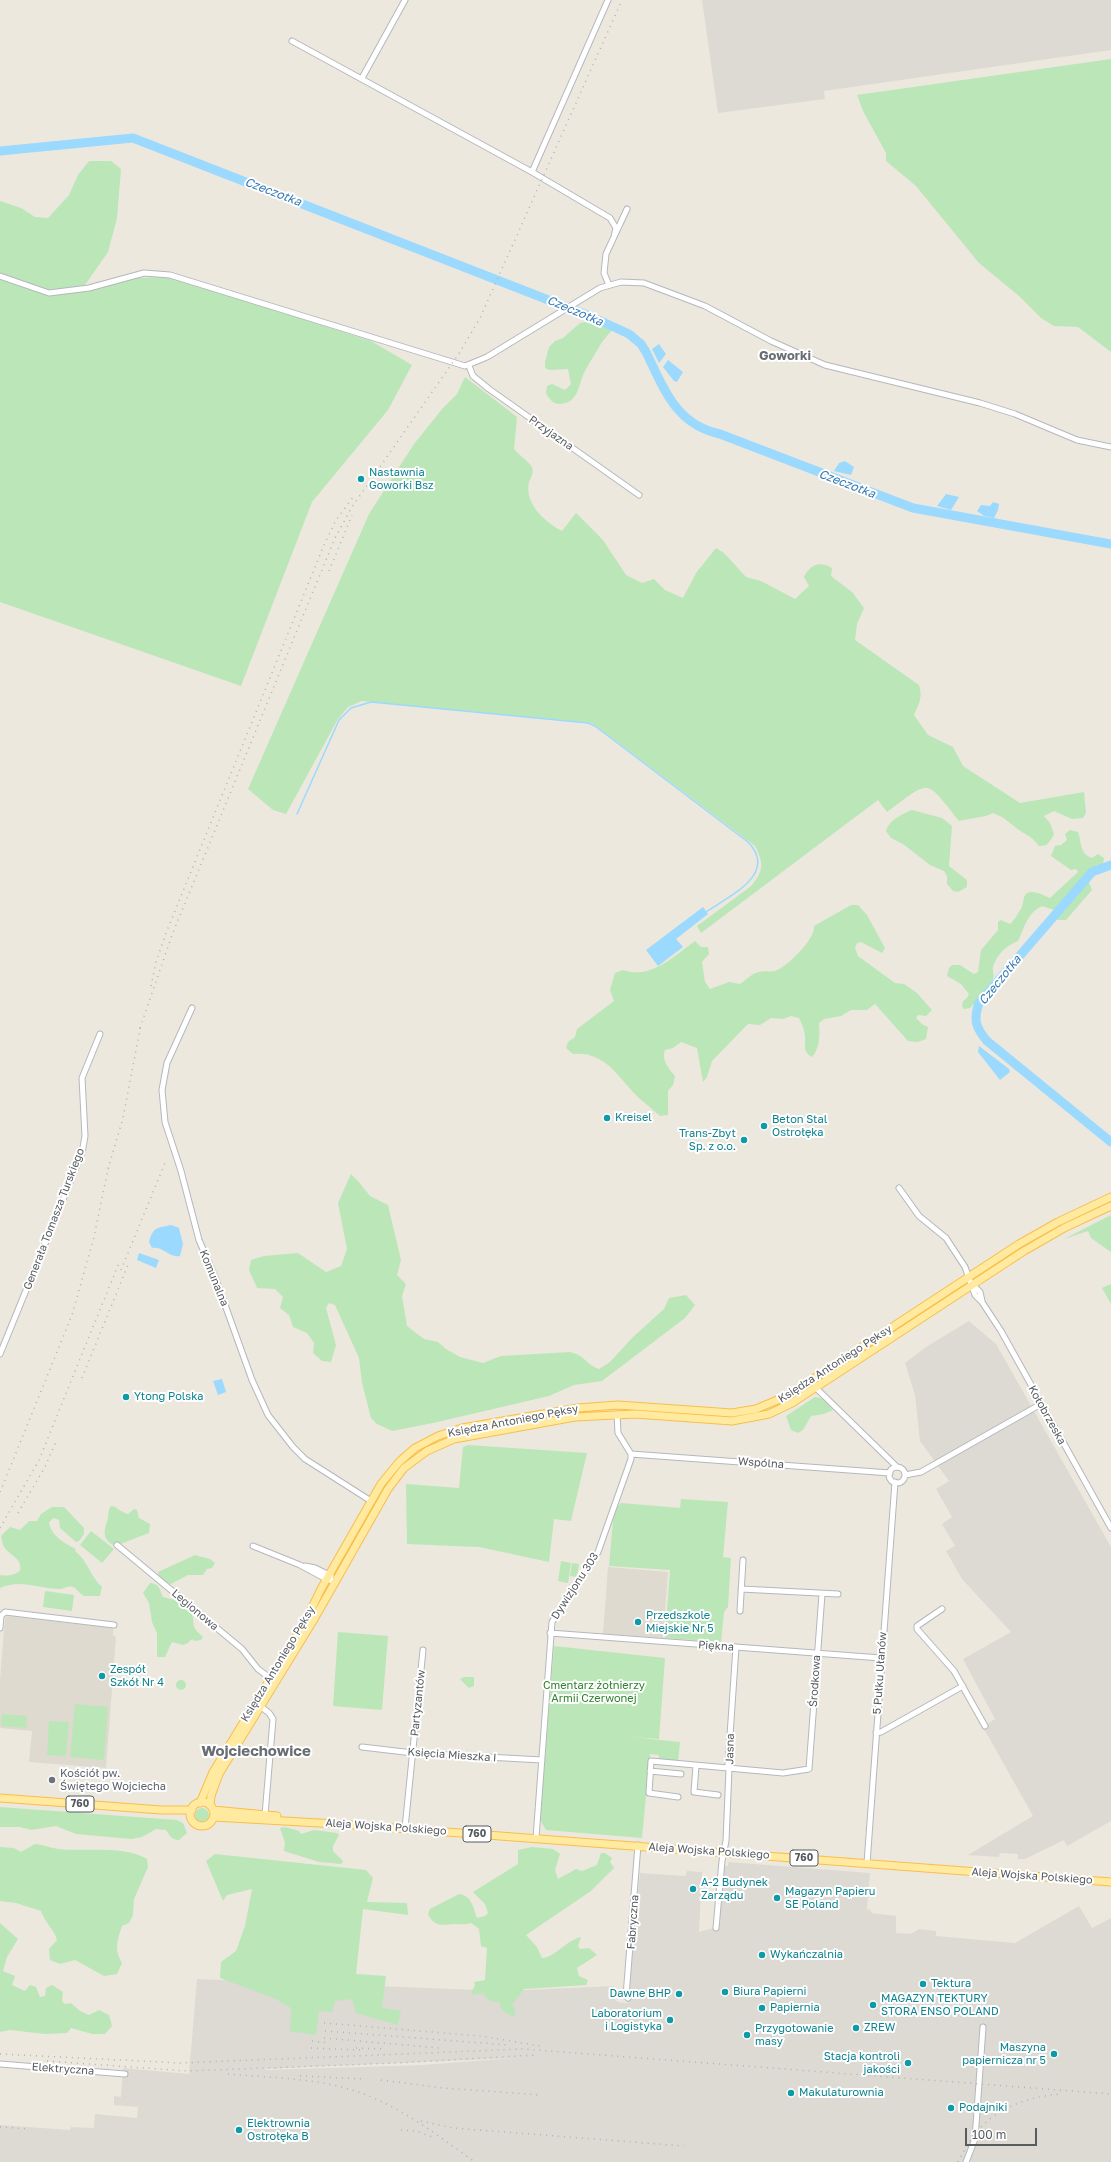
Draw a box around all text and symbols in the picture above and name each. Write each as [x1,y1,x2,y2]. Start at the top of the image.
water label: Czeczotka [243,175,303,209]
water label: Czeczotka [545,293,605,329]
district label: Goworki [759,348,811,364]
street label: Przyjazna [526,413,576,453]
place label: Nastawnia Goworki Bsz [369,466,434,492]
water label: Czeczotka [817,467,877,501]
marker: Nastawnia Goworki Bsz [356,474,366,484]
water label: Czeczotka [976,952,1024,1008]
place label: Kreisel [615,1111,652,1125]
marker: Kreisel [602,1113,612,1123]
place label: Beton Stal Ostrołęka [772,1113,827,1139]
marker: Beton Stal Ostrołęka [759,1121,769,1131]
place label: Trans-Zbyt Sp. z o.o. [679,1127,736,1153]
marker: Trans-Zbyt Sp. z o.o. [739,1135,749,1145]
street label: Generała Tomasza Turskiego [21,1146,87,1292]
street label: Komunalna [197,1248,231,1308]
street label: Księdza Antoniego Pęksy [776,1322,894,1406]
street label: Kołobrzeska [1025,1383,1069,1447]
place label: Ytong Polska [134,1390,203,1404]
marker: Ytong Polska [121,1392,131,1402]
street label: Księdza Antoniego Pęksy [447,1402,579,1440]
street label: Wspólna [738,1455,784,1471]
street label: Dywizjonu 303 [549,1550,601,1622]
street label: Legionowa [169,1587,221,1633]
street label: Księdza Antoniego Pęksy [238,1604,318,1724]
place label: Przedszkole Miejskie Nr 5 [646,1609,714,1635]
marker: Przedszkole Miejskie Nr 5 [633,1617,643,1627]
street label: 5 Pułku Ułanów [871,1631,889,1715]
street label: Piękna [698,1638,734,1654]
street label: Środkowa [807,1655,823,1707]
place label: Zespół Szkół Nr 4 [110,1663,164,1689]
street label: Partyzantów [408,1669,428,1737]
marker: Zespół Szkół Nr 4 [97,1671,107,1681]
park label: Cmentarz żołnierzy Armii Czerwonej [543,1679,645,1705]
street label: Jasna [723,1733,737,1765]
district label: Wojciechowice [201,1742,311,1760]
street label: Księcia Mieszka I [407,1745,497,1765]
place label: Kościół pw. Świętego Wojciecha [60,1767,166,1793]
marker: Kościół pw. Świętego Wojciecha [47,1775,57,1785]
road number: 760 [66,1796,94,1812]
street label: Aleja Wojska Polskiego [325,1816,447,1838]
road number: 760 [463,1826,491,1842]
street label: Aleja Wojska Polskiego [648,1840,770,1862]
road number: 760 [790,1850,818,1866]
street label: Aleja Wojska Polskiego [971,1865,1093,1887]
place label: A-2 Budynek Zarządu [701,1876,768,1902]
marker: A-2 Budynek Zarządu [688,1884,698,1894]
place label: Magazyn Papieru SE Poland [785,1885,875,1911]
marker: Magazyn Papieru SE Poland [772,1893,782,1903]
street label: Fabryczna [625,1894,641,1950]
place label: Wykańczalnia [770,1948,843,1962]
marker: Wykańczalnia [757,1950,767,1960]
place label: Tektura [931,1977,971,1991]
marker: Tektura [918,1979,928,1989]
place label: Biura Papierni [733,1985,807,1999]
place label: Dawne BHP [609,1987,671,2001]
marker: Biura Papierni [720,1987,730,1997]
marker: Dawne BHP [674,1989,684,1999]
place label: MAGAZYN TEKTURY STORA ENSO POLAND [881,1992,999,2018]
marker: MAGAZYN TEKTURY STORA ENSO POLAND [868,2000,878,2010]
place label: Papiernia [770,2001,820,2015]
marker: Papiernia [757,2003,767,2013]
place label: Laboratorium i Logistyka [591,2007,662,2033]
marker: Laboratorium i Logistyka [665,2015,675,2025]
place label: ZREW [864,2021,895,2035]
place label: Przygotowanie masy [755,2022,834,2048]
marker: ZREW [851,2023,861,2033]
marker: Przygotowanie masy [742,2030,752,2040]
place label: Maszyna papiernicza nr 5 [962,2041,1046,2067]
marker: Maszyna papiernicza nr 5 [1049,2049,1059,2059]
place label: Stacja kontroli jakości [824,2050,900,2076]
marker: Stacja kontroli jakości [903,2058,913,2068]
street label: Elektryczna [31,2060,95,2078]
place label: Makulaturownia [799,2086,884,2100]
marker: Makulaturownia [786,2088,796,2098]
place label: Podajniki [959,2101,1007,2115]
marker: Podajniki [946,2103,956,2113]
place label: Elektrownia Ostrołęka B [247,2117,310,2143]
scale bar [967,2120,1039,2146]
marker: Elektrownia Ostrołęka B [234,2125,244,2135]
text: 100 m [972,2127,1006,2142]

